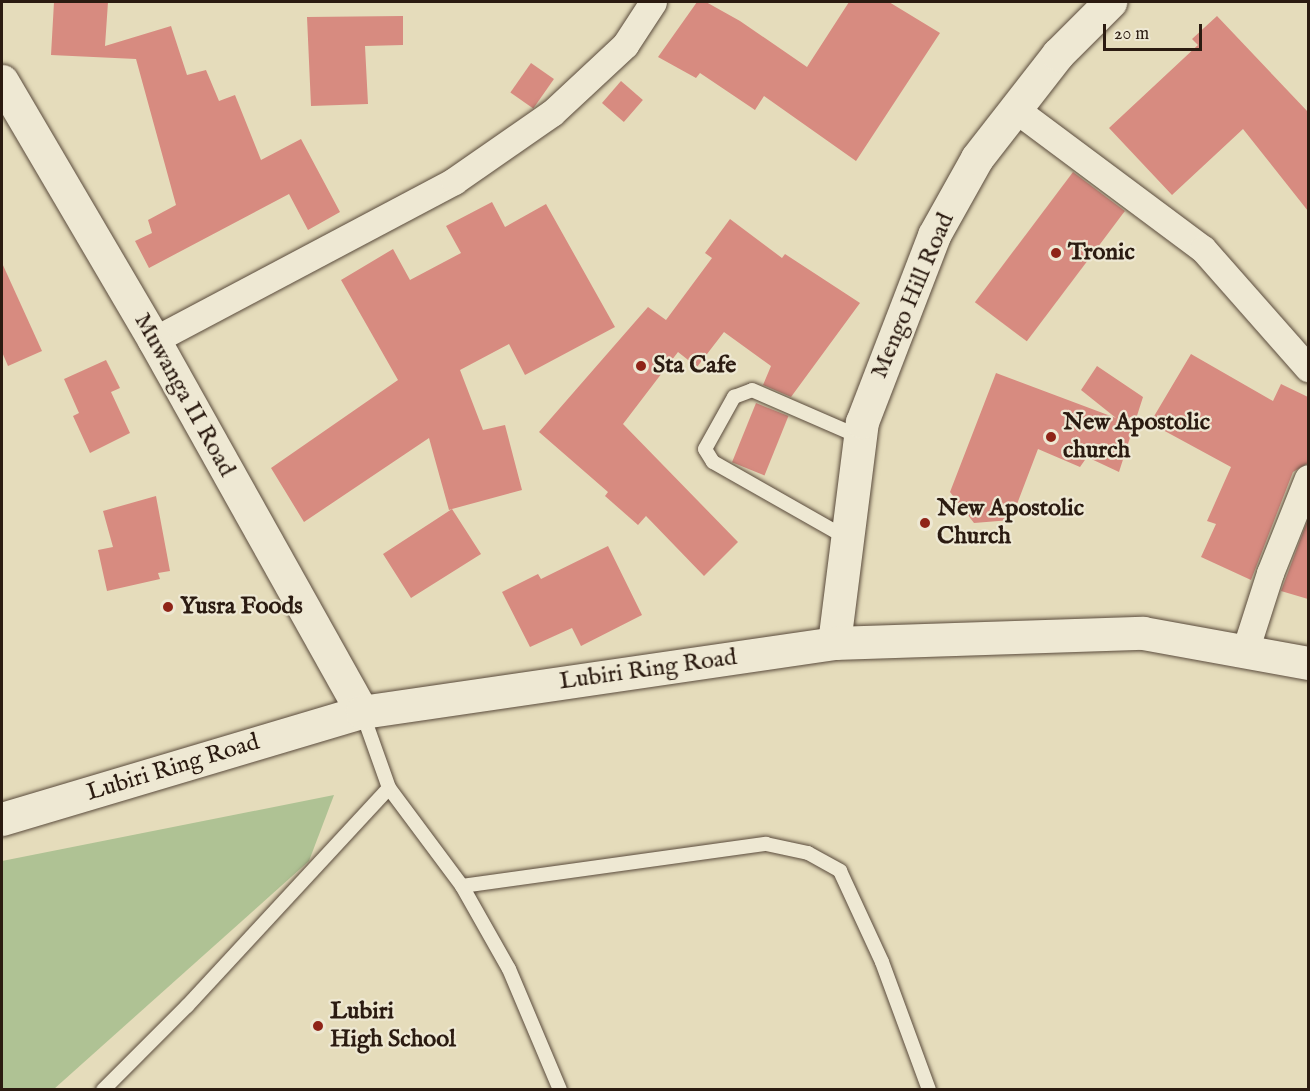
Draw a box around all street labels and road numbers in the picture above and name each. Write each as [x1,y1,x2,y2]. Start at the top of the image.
street label: Mengo Hill Road [865,209,961,383]
street label: Muwanga II Road [127,308,241,482]
street label: Lubiri Ring Road [557,643,739,697]
street label: Lubiri Ring Road [83,728,263,808]

